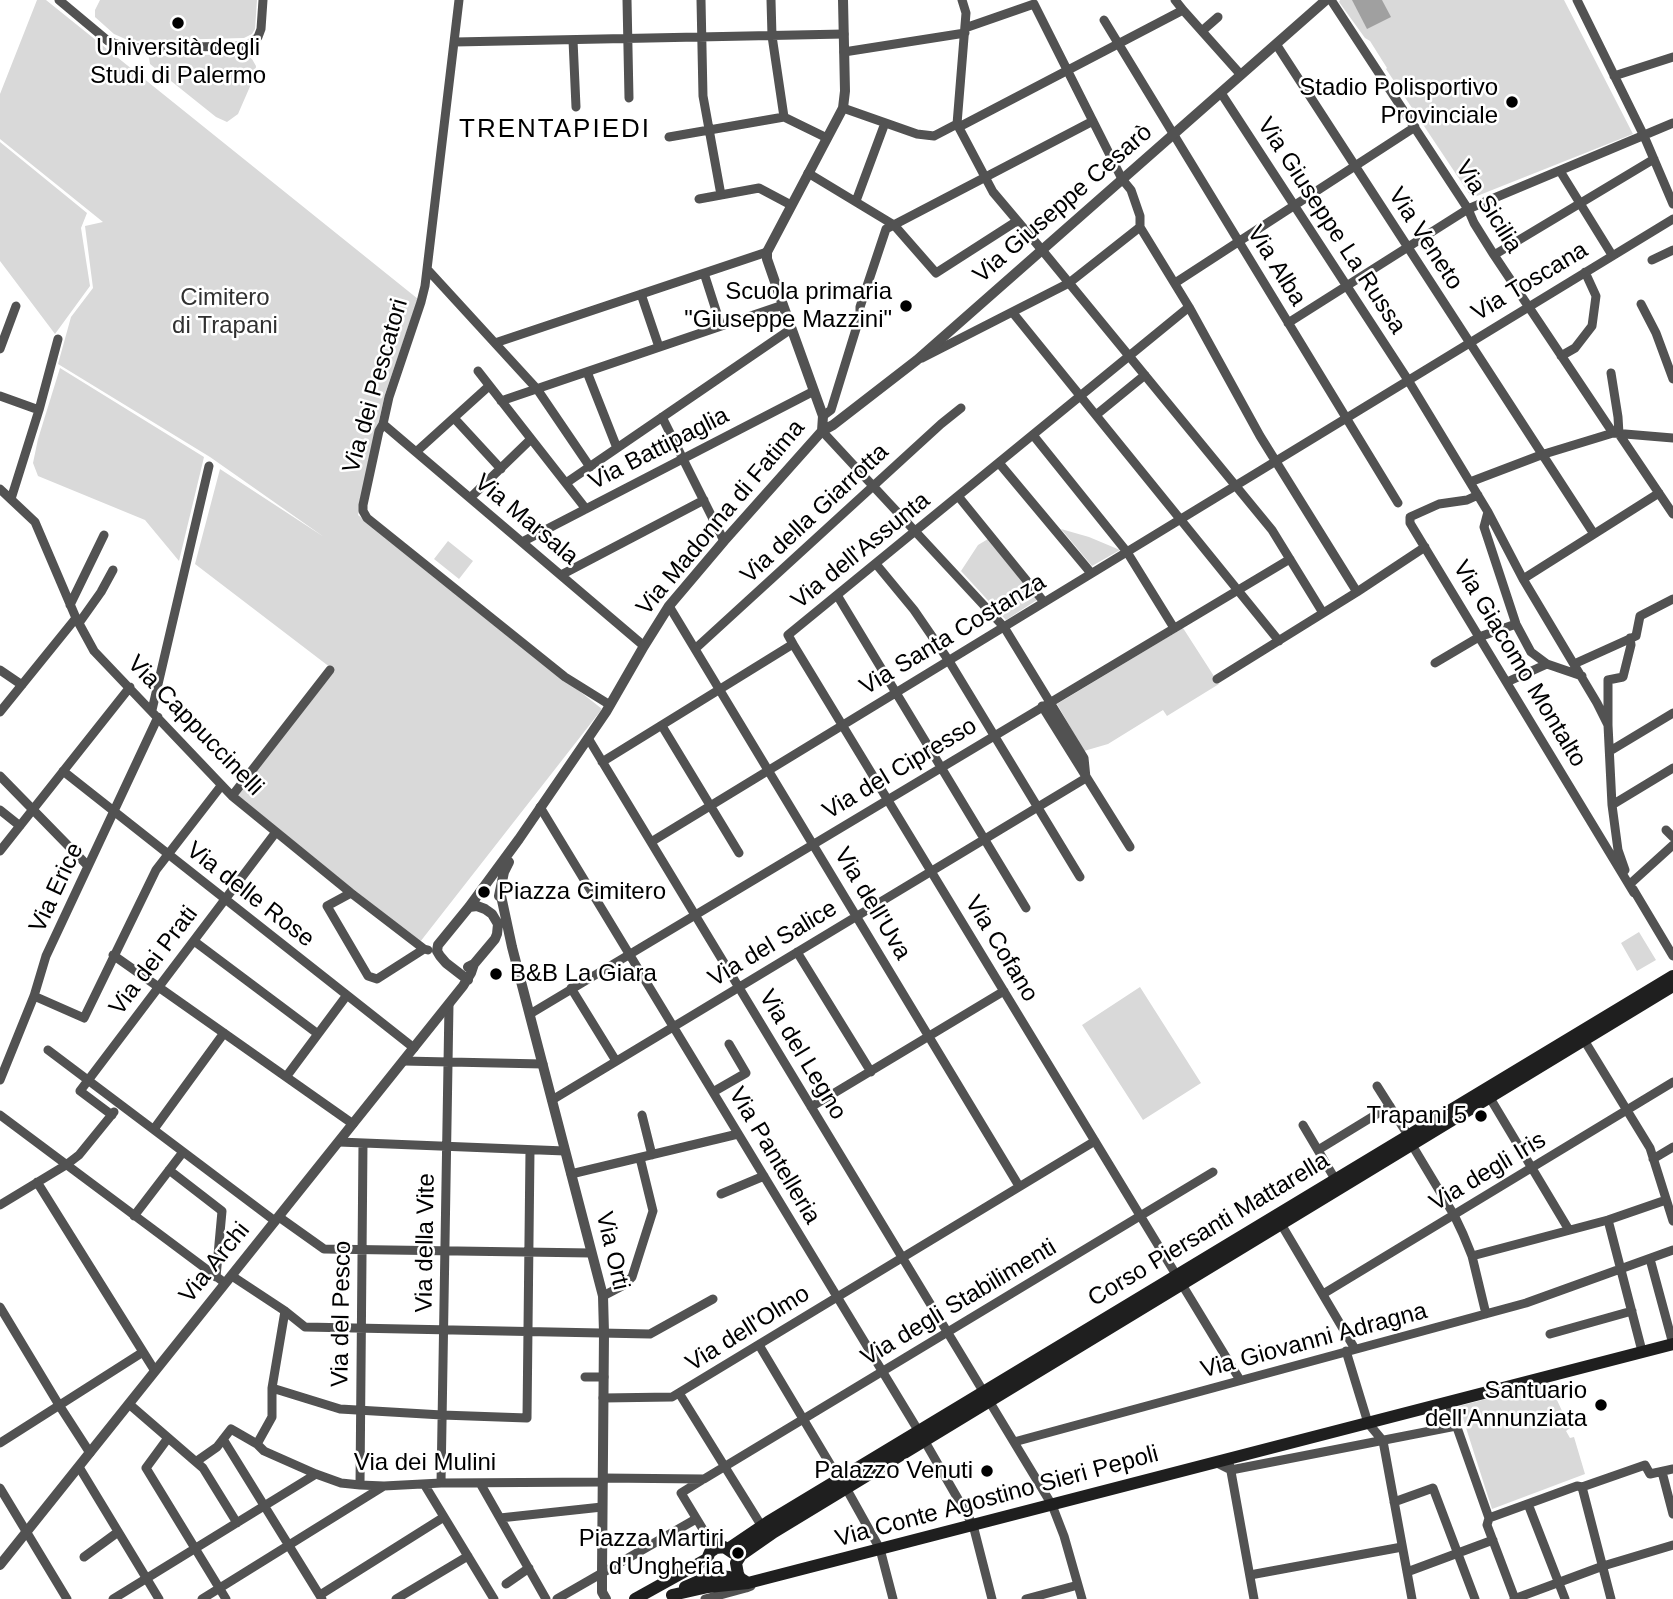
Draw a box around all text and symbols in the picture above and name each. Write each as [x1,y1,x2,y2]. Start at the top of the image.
marker: Università degli Studi di Palermo [170,15,186,31]
place label: Università degli Studi di Palermo [90,34,266,90]
place label: Stadio Polisportivo Provinciale [1299,74,1498,130]
marker: Stadio Polisportivo Provinciale [1504,94,1520,110]
street label: Via Giuseppe La Russa [1250,113,1412,339]
district label: TRENTAPIEDI [460,114,650,146]
street label: Via Giuseppe Cesarò [968,118,1158,290]
street label: Via Sicilia [1448,155,1528,259]
street label: Via Veneto [1381,183,1469,295]
street label: Via Alba [1240,221,1312,311]
street label: Via Toscana [1467,236,1593,328]
place label: Scuola primaria "Giuseppe Mazzini" [684,278,892,334]
park label: Cimitero di Trapani [172,284,278,340]
street label: Via dei Pescatori [337,296,415,476]
marker: Scuola primaria "Giuseppe Mazzini" [898,298,914,314]
street label: Via Battipaglia [584,401,734,497]
street label: Via Madonna di Fatima [631,414,811,622]
street label: Via della Giarrotta [735,438,895,590]
street label: Via Marsala [468,468,584,572]
street label: Via dell'Assunta [786,486,936,616]
street label: Via Giacomo Montalto [1446,556,1592,772]
street label: Via Santa Costanza [855,568,1051,702]
street label: Via Cappuccinelli [121,650,269,802]
street label: Via del Cipresso [818,712,982,826]
street label: Via delle Rose [180,836,320,954]
street label: Via Erice [24,839,90,937]
street label: Via dell'Uva [827,843,917,965]
place label: Piazza Cimitero [498,878,666,906]
marker: Piazza Cimitero [476,884,492,900]
street label: Via Cofano [958,891,1044,1007]
street label: Via del Salice [703,894,843,994]
street label: Via dei Prati [104,901,204,1021]
place label: B&B La Giara [510,960,657,988]
marker: B&B La Giara [488,966,504,982]
street label: Via del Legno [752,985,852,1125]
street label: Via Pantelleria [722,1082,826,1230]
place label: Trapani 5 [1366,1102,1467,1130]
marker: Trapani 5 [1473,1108,1489,1124]
street label: Via degli Iris [1425,1126,1551,1218]
street label: Corso Piersanti Mattarella [1083,1147,1335,1313]
street label: Via della Vite [410,1173,442,1313]
street label: Via Orti [589,1209,635,1293]
street label: Via Archi [174,1217,256,1309]
street label: Via degli Stabilimenti [856,1233,1062,1373]
street label: Via del Pesco [326,1241,358,1387]
street label: Via dell'Olmo [681,1280,815,1378]
street label: Via Giovanni Adragna [1198,1297,1430,1385]
place label: Santuario dell'Annunziata [1425,1377,1587,1433]
marker: Santuario dell'Annunziata [1593,1397,1609,1413]
street label: Via Conte Agostino Sieri Pepoli [832,1440,1162,1554]
street label: Via dei Mulini [354,1449,496,1477]
place label: Palazzo Venuti [814,1457,973,1485]
marker: Palazzo Venuti [979,1463,995,1479]
place label: Piazza Martiri d'Ungheria [579,1525,724,1581]
marker: Piazza Martiri d'Ungheria [730,1545,746,1561]

